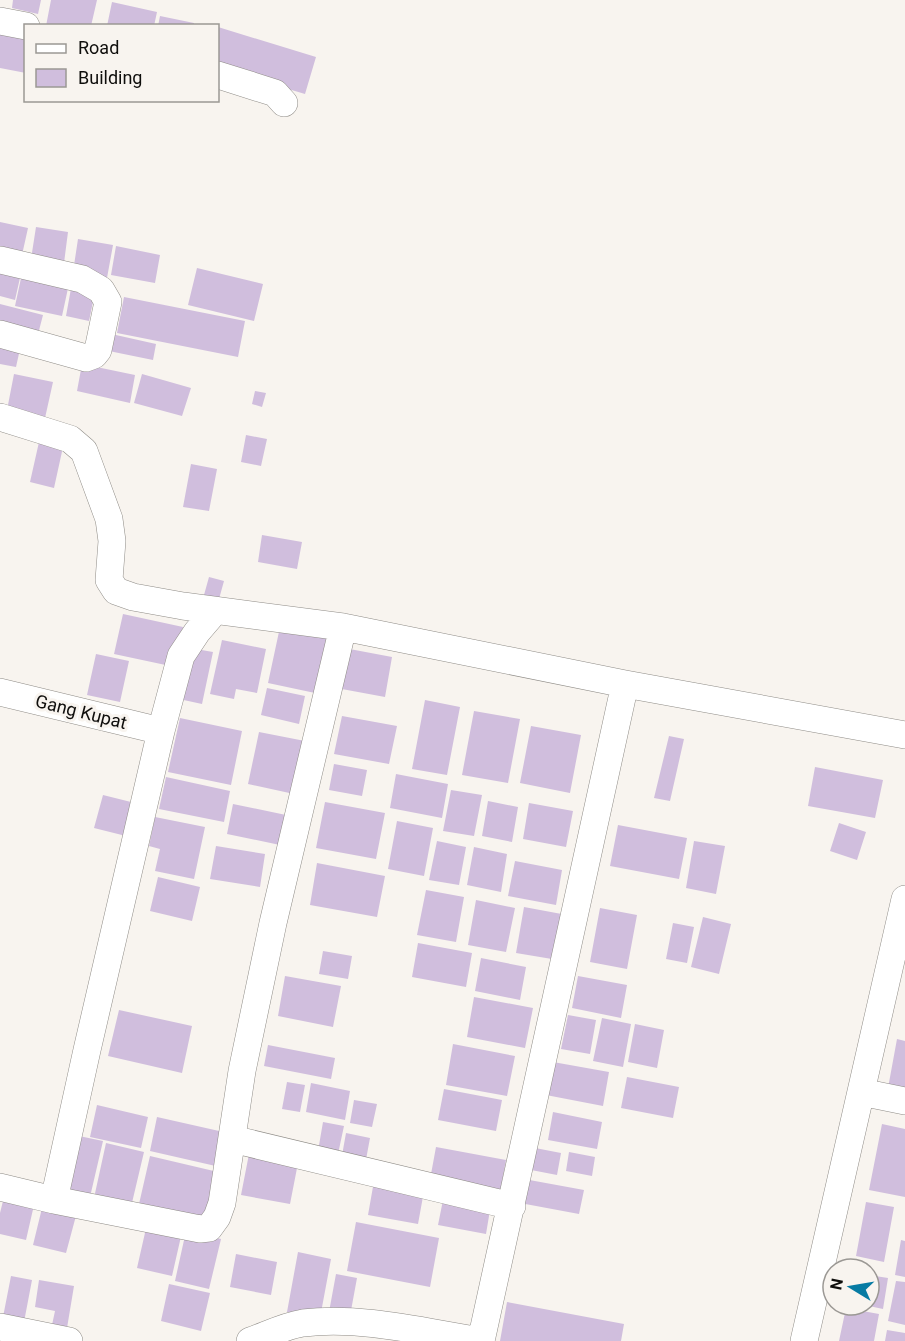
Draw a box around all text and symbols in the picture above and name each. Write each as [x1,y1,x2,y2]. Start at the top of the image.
legend [24,24,219,102]
text: Road [78,37,119,58]
text: Building [78,67,142,88]
street label: Gang Kupat [33,690,129,733]
north arrow [821,1257,881,1317]
text: N [826,1277,847,1292]

